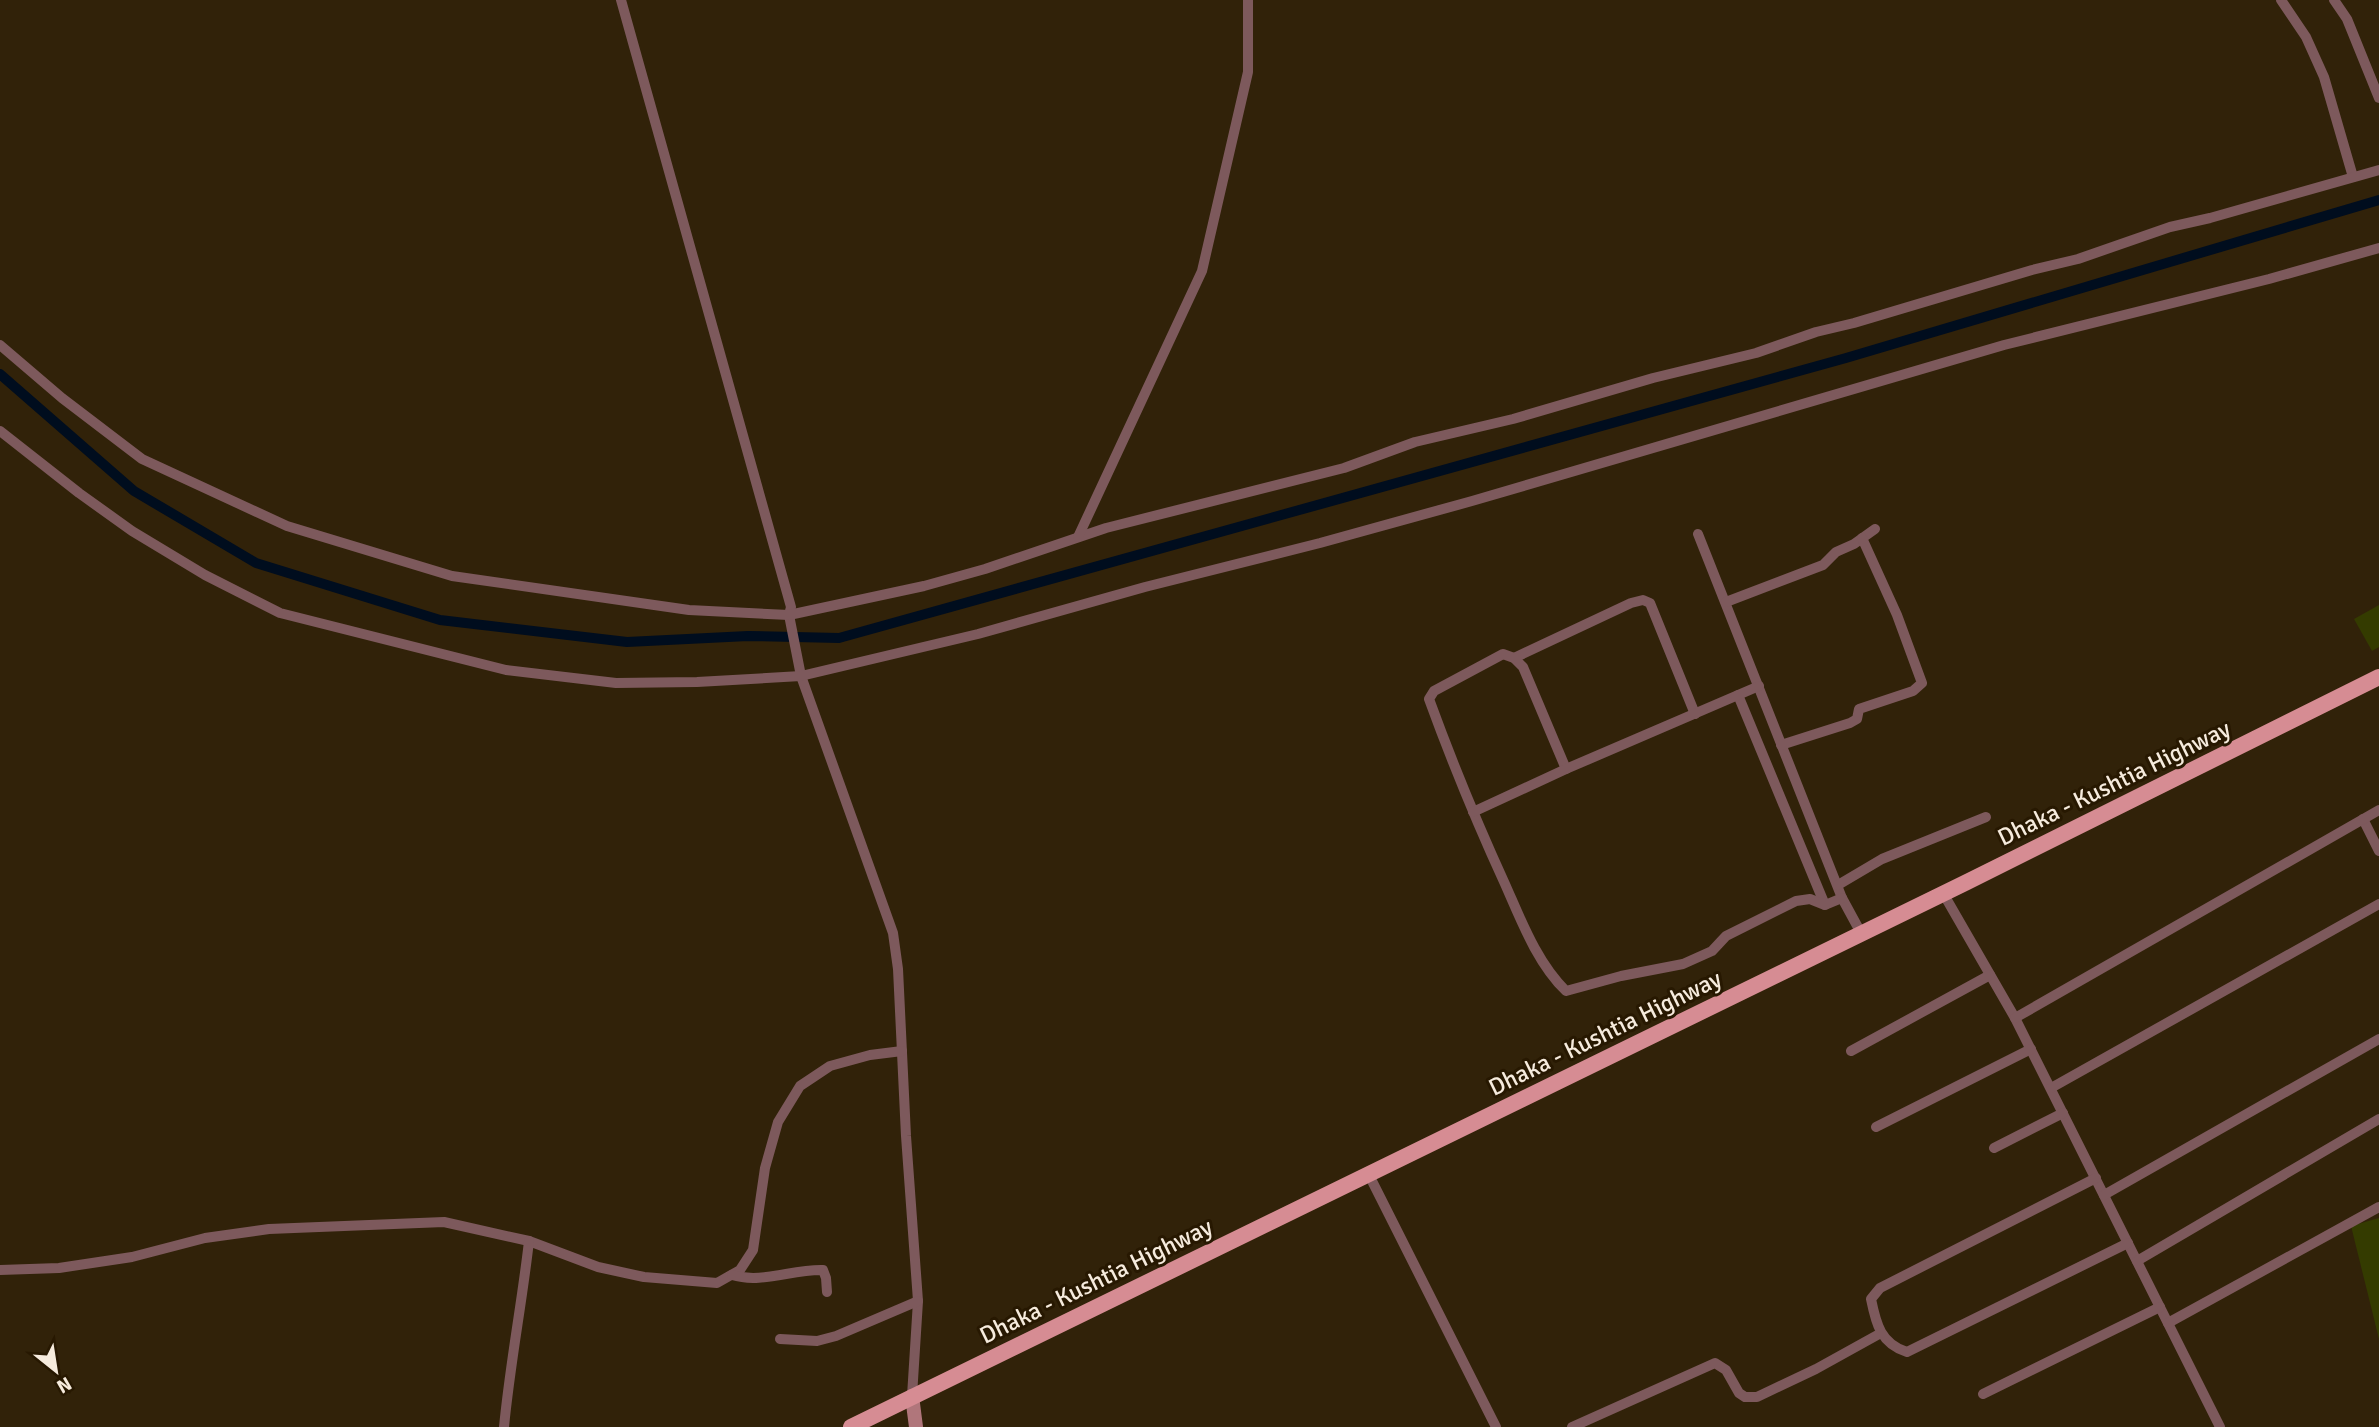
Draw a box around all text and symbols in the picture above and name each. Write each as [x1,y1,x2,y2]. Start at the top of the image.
street label: Dhaka - Kushtia Highway [1993,714,2235,852]
street label: Dhaka - Kushtia Highway [1484,964,1726,1102]
street label: Dhaka - Kushtia Highway [975,1212,1217,1350]
north arrow [21,1336,91,1406]
text: N [52,1371,76,1399]

